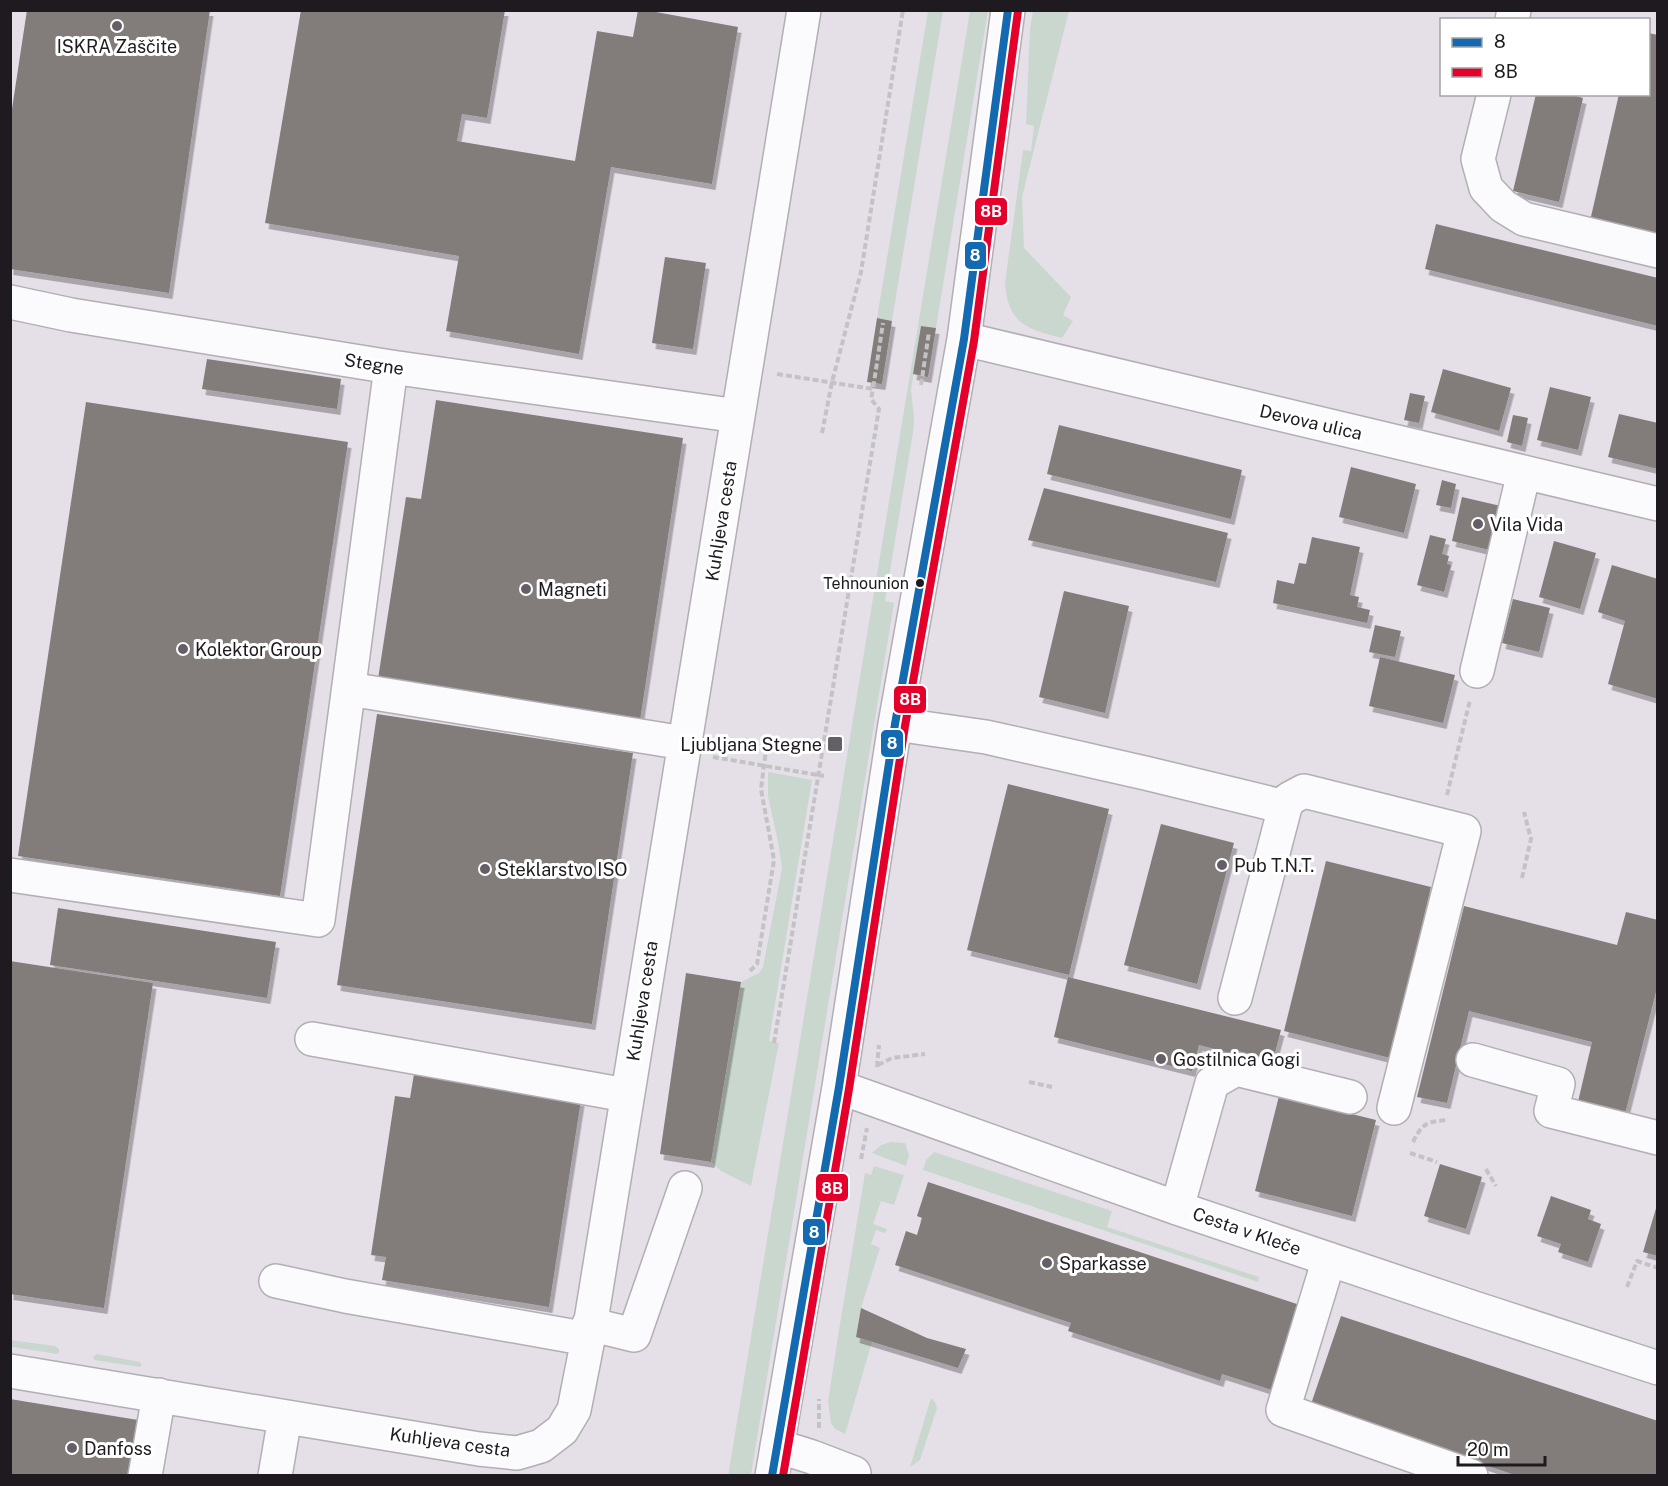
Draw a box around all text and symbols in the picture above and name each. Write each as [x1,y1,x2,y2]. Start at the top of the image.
legend [1440,18,1650,96]
marker: ISKRA Zaščite [110,19,124,33]
text: 8 [1494,31,1506,52]
place label: ISKRA Zaščite [57,36,177,57]
text: 8B [1494,61,1518,82]
line badge: 8B [974,197,1008,226]
text: 8B [980,202,1002,221]
line badge: 8 [964,241,987,270]
text: 8 [970,246,981,265]
street label: Stegne [343,349,405,379]
street label: Devova ulica [1258,400,1364,444]
street label: Kuhljeva cesta [701,459,741,583]
place label: Vila Vida [1490,514,1563,535]
marker: Vila Vida [1471,517,1485,531]
place label: Tehnounion [823,574,909,593]
marker: Tehnounion [914,577,926,589]
place label: Magneti [538,579,607,600]
marker: Magneti [519,582,533,596]
place label: Kolektor Group [195,639,322,660]
marker: Kolektor Group [176,642,190,656]
line badge: 8B [893,685,927,714]
text: 8B [899,690,921,709]
line badge: 8 [880,729,904,758]
place label: Ljubljana Stegne [680,734,822,755]
text: 8 [887,734,898,753]
marker: Ljubljana Stegne [826,735,844,753]
place label: Pub T.N.T. [1234,855,1314,876]
marker: Pub T.N.T. [1215,858,1229,872]
place label: Steklarstvo ISO [497,859,627,880]
marker: Steklarstvo ISO [478,862,492,876]
street label: Kuhljeva cesta [622,939,662,1063]
place label: Gostilnica Gogi [1173,1049,1300,1070]
marker: Gostilnica Gogi [1154,1052,1168,1066]
line badge: 8B [815,1173,849,1202]
text: 8B [821,1179,843,1198]
street label: Cesta v Kleče [1190,1203,1304,1259]
line badge: 8 [802,1218,826,1246]
text: 8 [809,1223,820,1242]
place label: Sparkasse [1059,1253,1147,1274]
marker: Sparkasse [1040,1256,1054,1270]
street label: Kuhljeva cesta [388,1423,512,1461]
scale bar [1458,1429,1545,1467]
place label: Danfoss [84,1438,152,1459]
text: 20 m [1467,1439,1509,1460]
marker: Danfoss [65,1441,79,1455]

